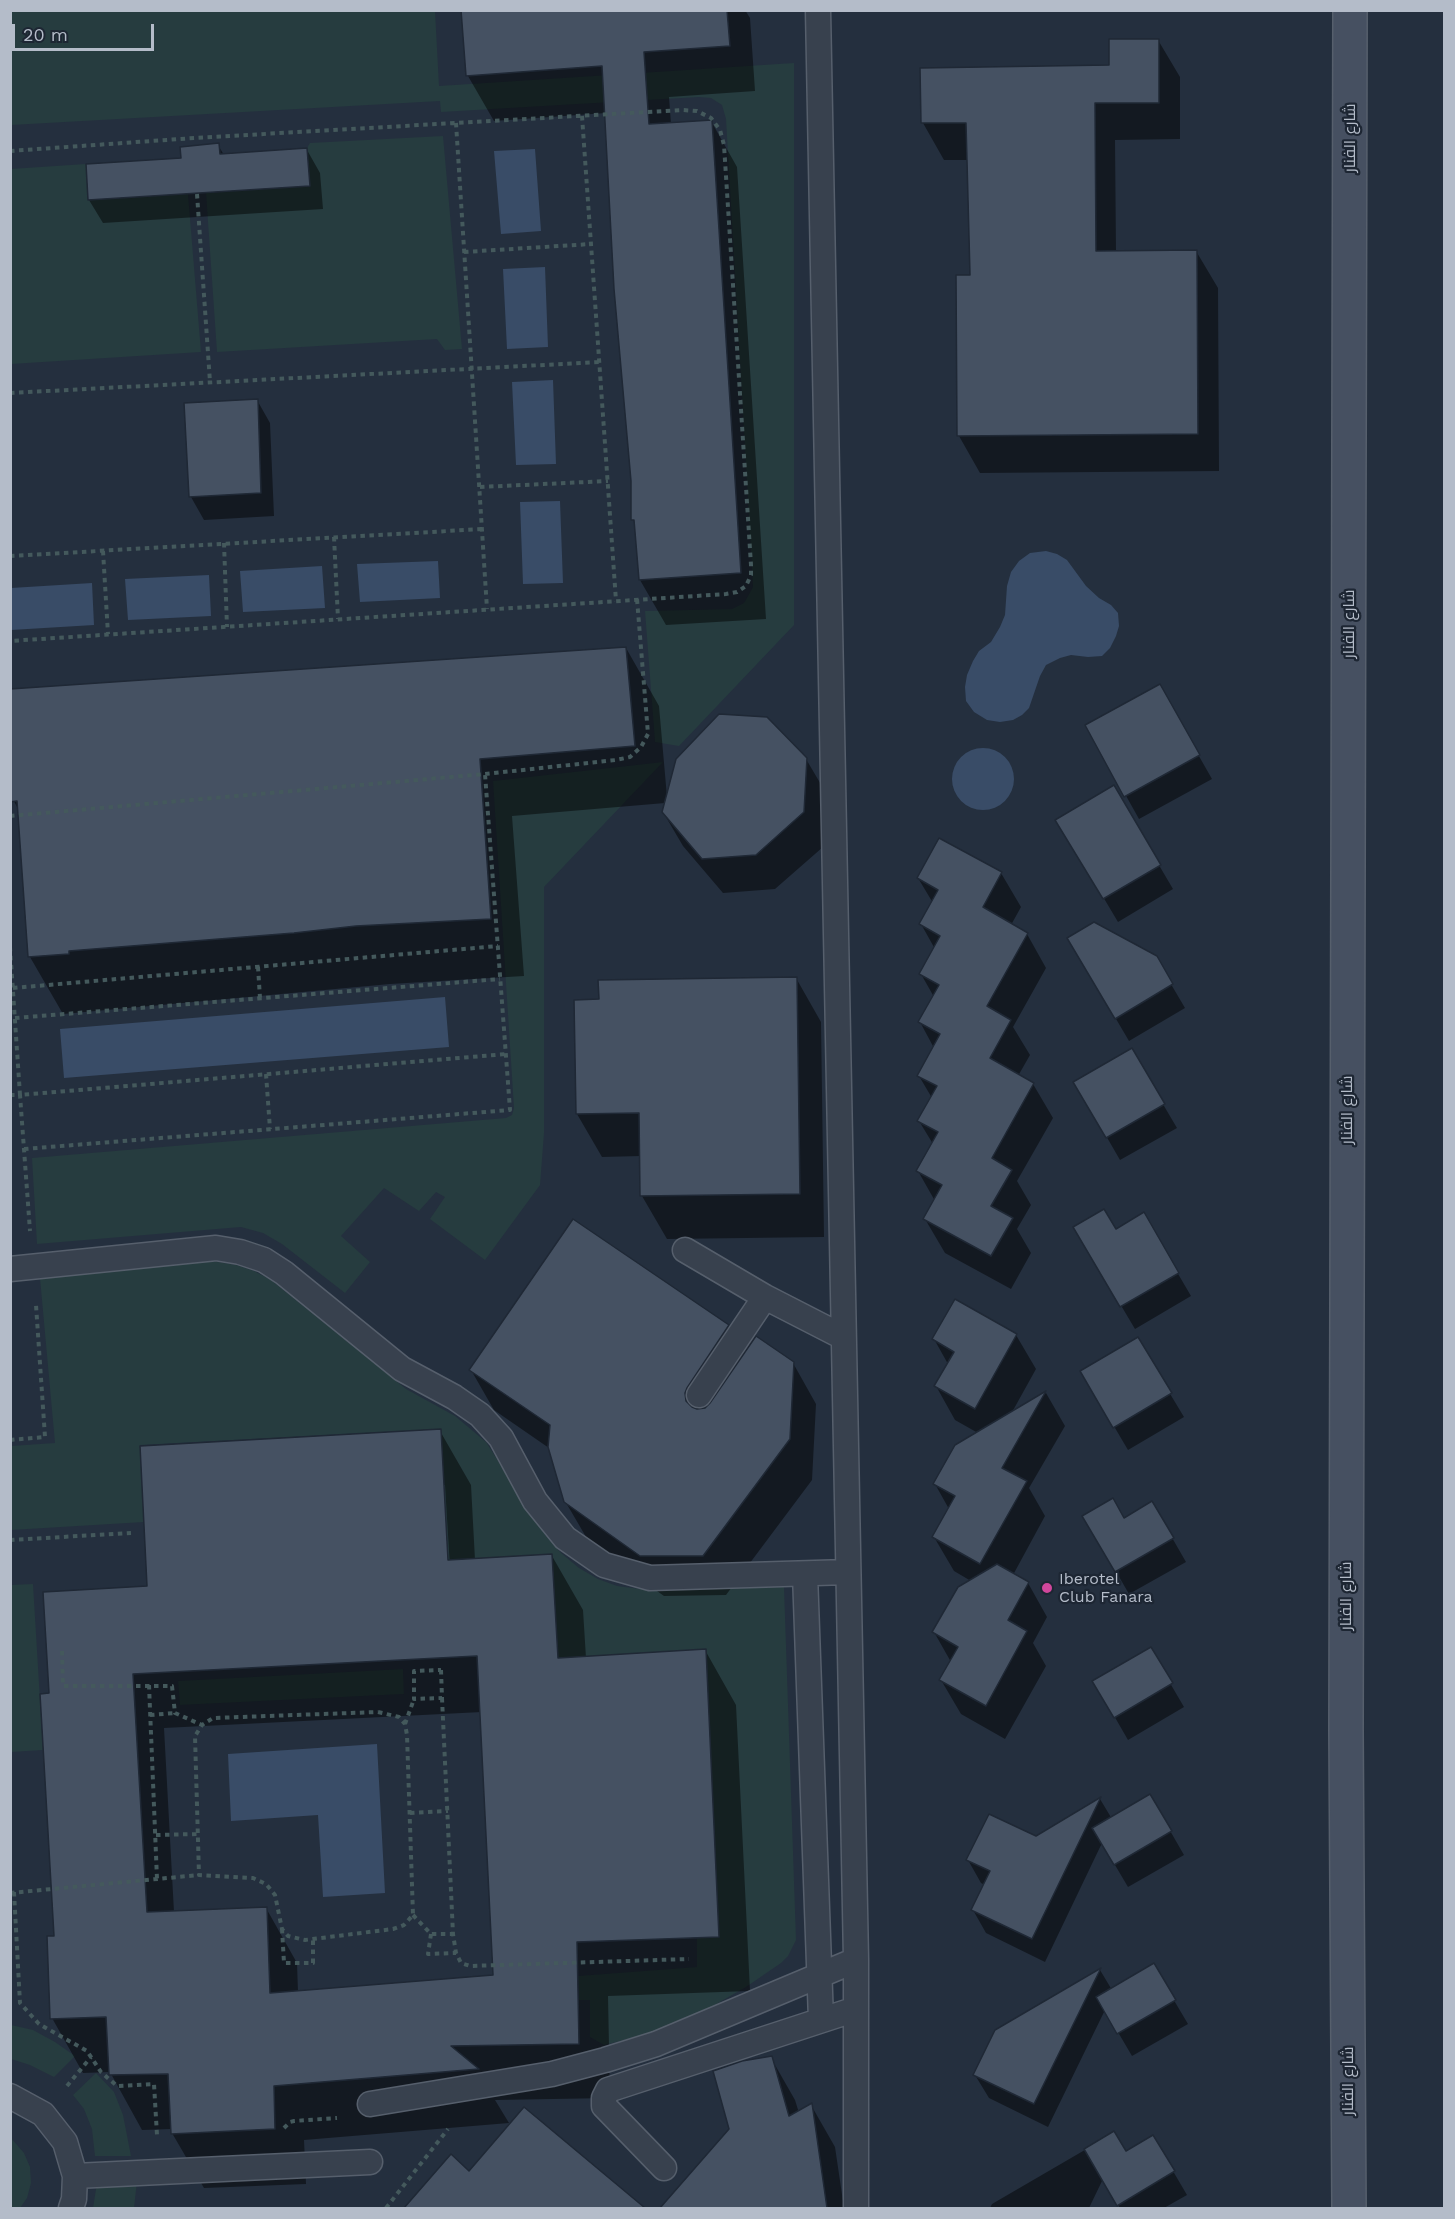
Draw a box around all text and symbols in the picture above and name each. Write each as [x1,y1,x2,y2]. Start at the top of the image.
scale bar [15,12,158,50]
text: 20 m [23,24,68,45]
street label: شارع الفنار [1340,103,1360,173]
street label: شارع الفنار [1339,589,1359,659]
street label: شارع الفنار [1337,1075,1357,1145]
street label: شارع الفنار [1336,1561,1356,1631]
place label: Iberotel Club Fanara [1059,1569,1153,1607]
marker: Iberotel Club Fanara [1040,1581,1054,1595]
street label: شارع الفنار [1338,2046,1358,2116]

